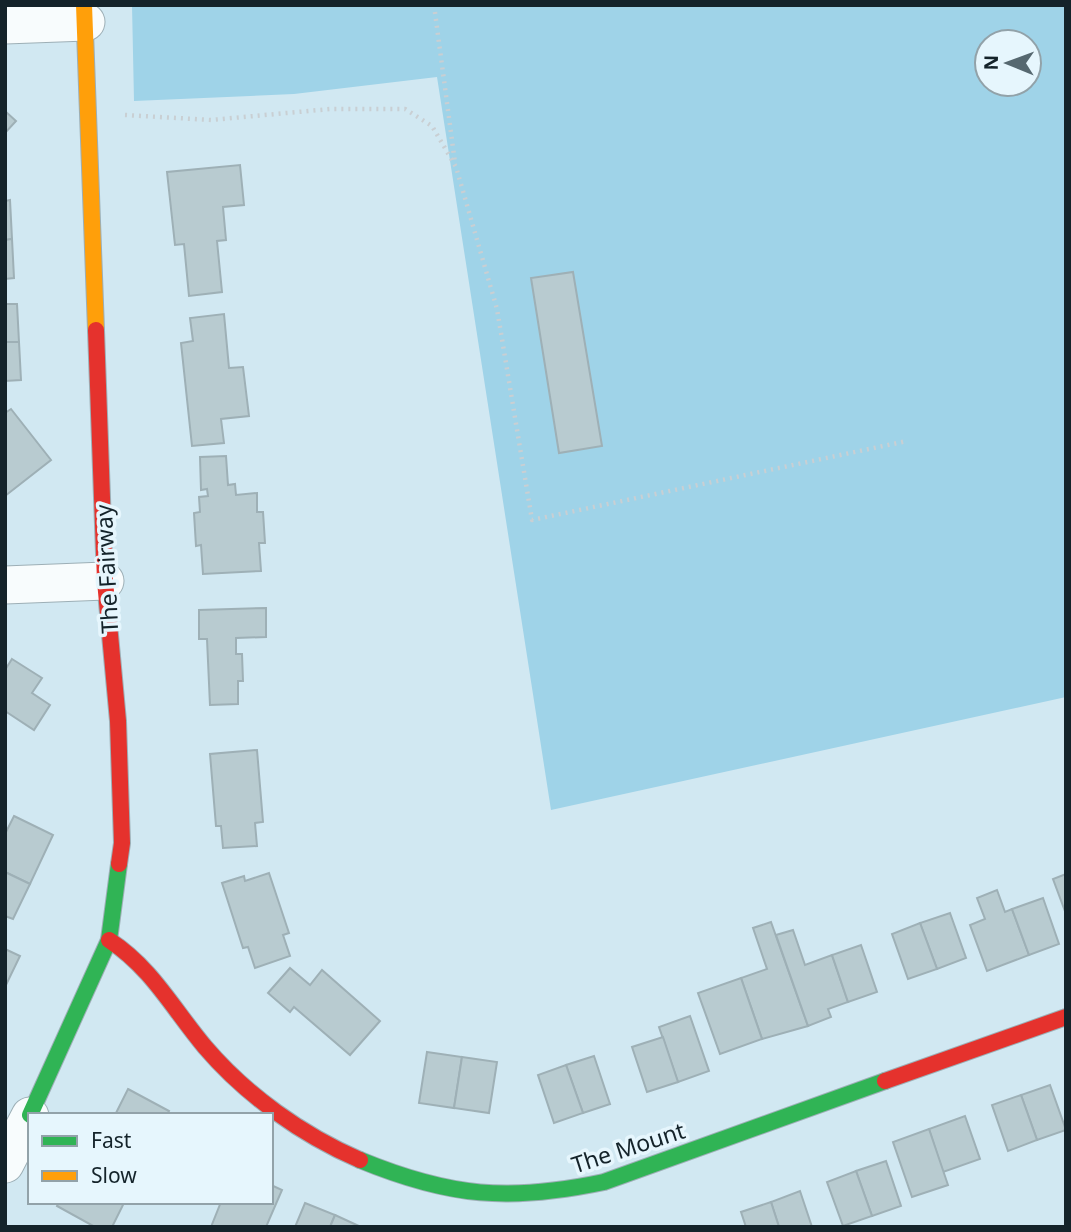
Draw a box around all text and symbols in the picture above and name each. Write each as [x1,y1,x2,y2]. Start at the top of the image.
north arrow [973,28,1043,98]
text: N [978,55,1004,71]
street label: The Fairway [87,504,125,634]
legend [28,1113,273,1204]
street label: The Mount [567,1114,689,1180]
text: Fast [91,1126,132,1154]
text: Slow [91,1161,137,1189]

